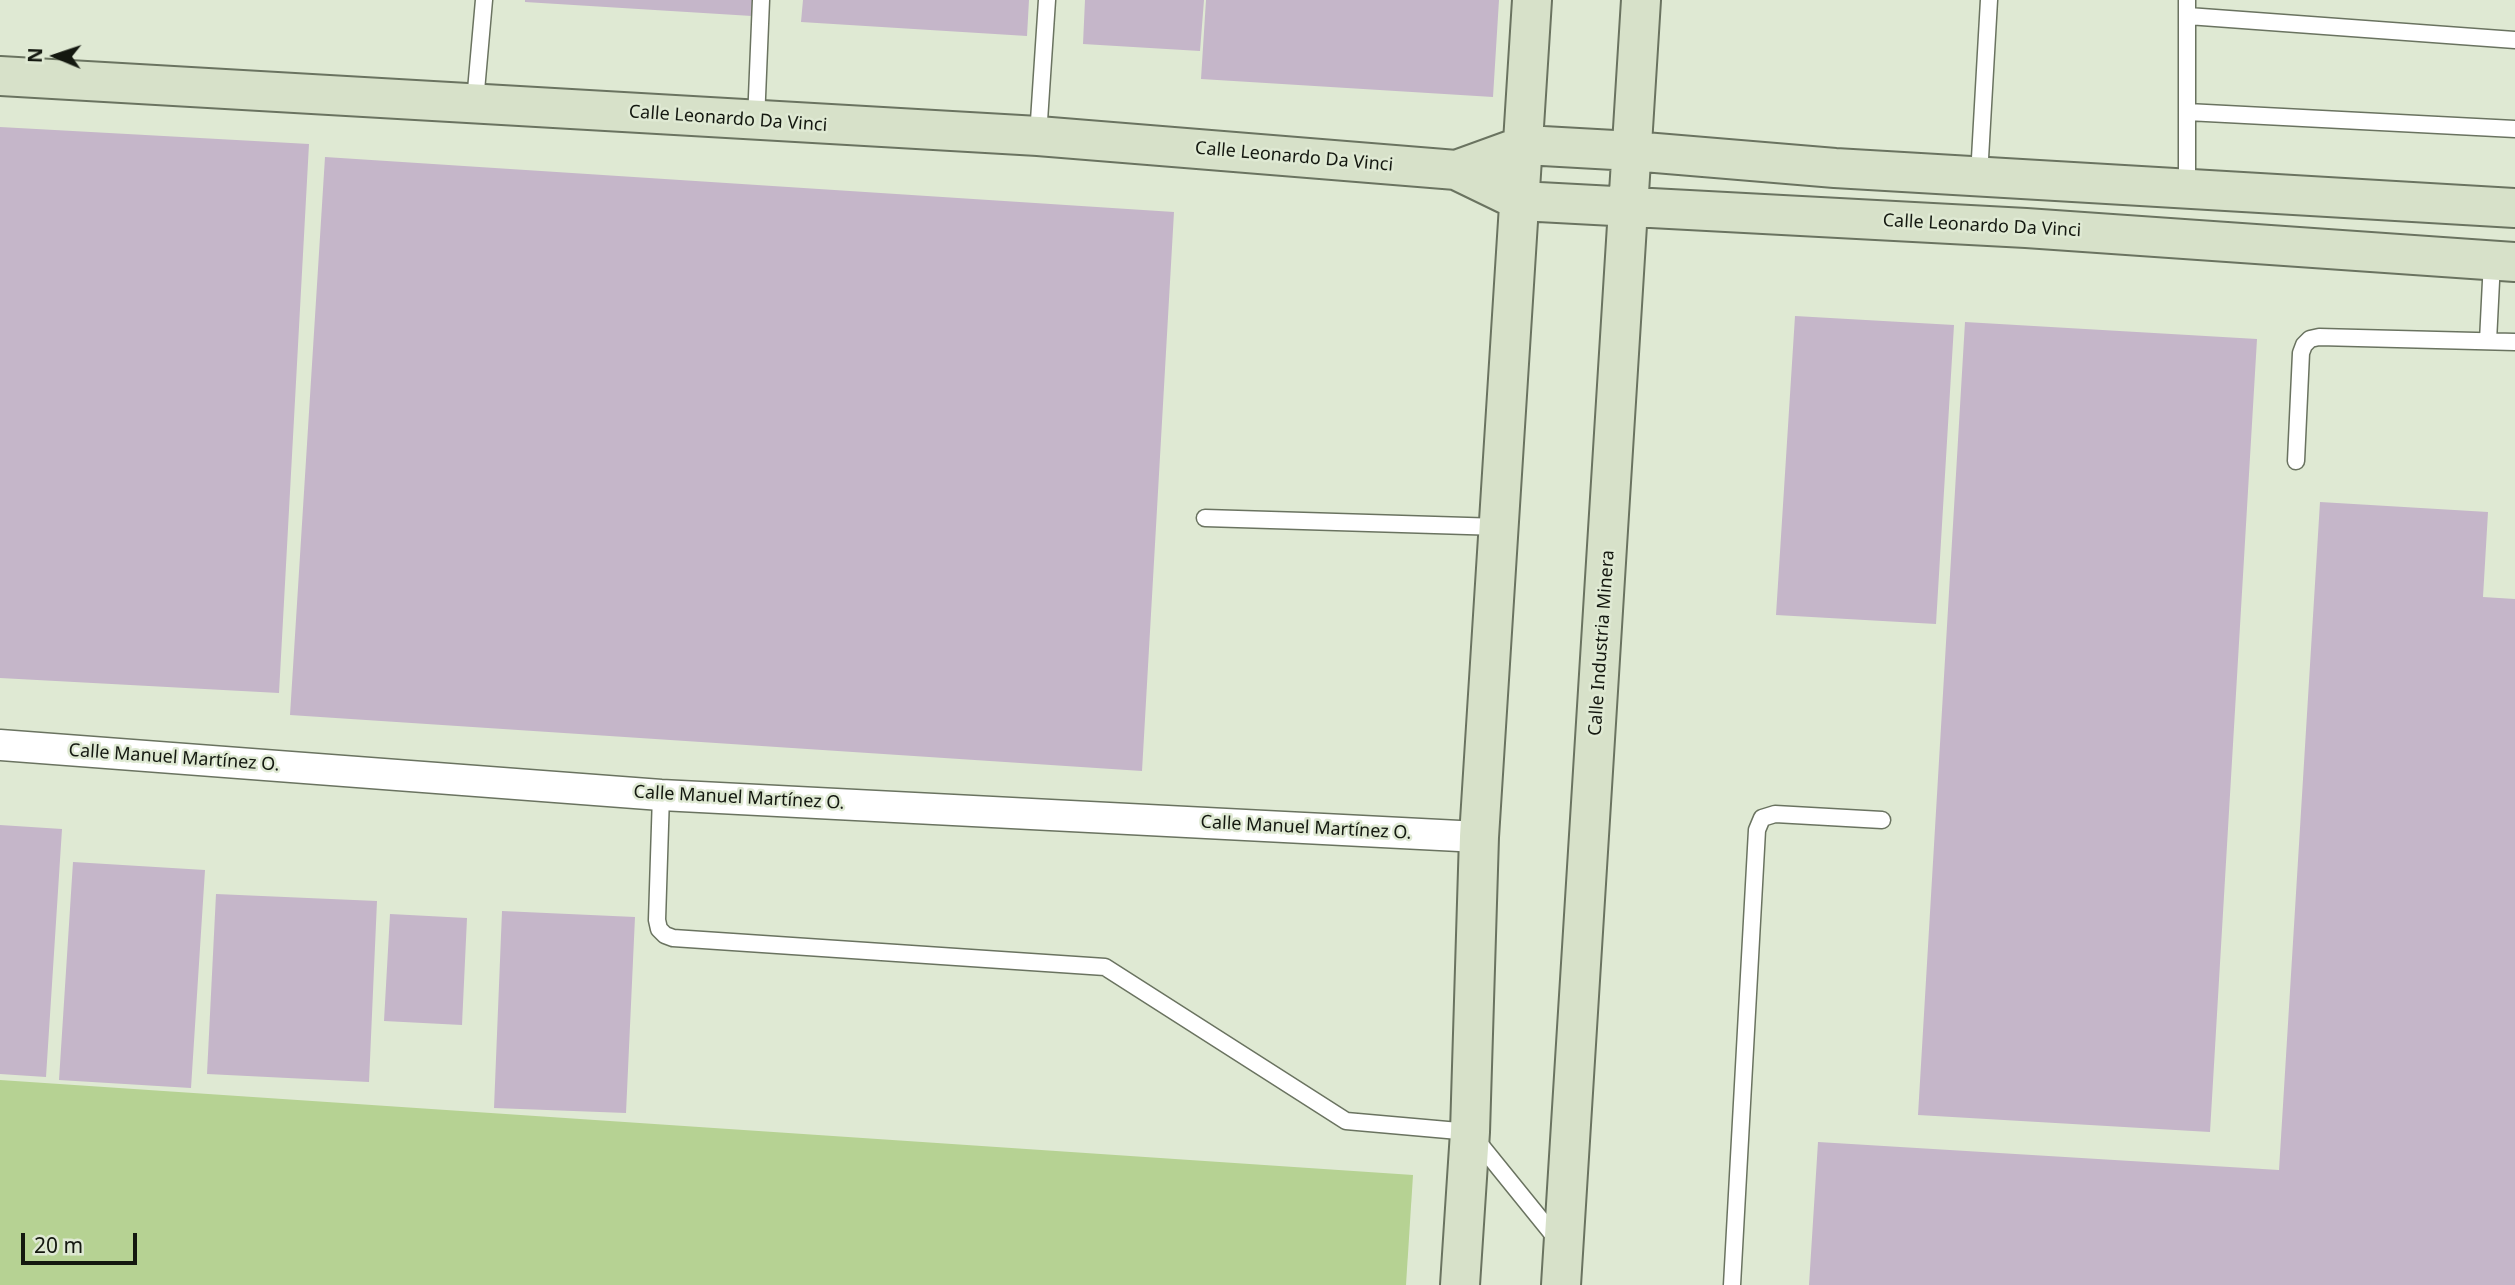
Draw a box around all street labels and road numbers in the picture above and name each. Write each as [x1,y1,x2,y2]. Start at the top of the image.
street label: Calle Leonardo Da Vinci [628,101,828,137]
street label: Calle Leonardo Da Vinci [1194,138,1394,176]
street label: Calle Leonardo Da Vinci [1882,210,2082,242]
street label: Calle Industria Minera [1585,549,1619,737]
street label: Calle Manuel Martínez O. [68,740,280,776]
street label: Calle Manuel Martínez O. [633,782,845,814]
street label: Calle Manuel Martínez O. [1200,812,1412,844]

